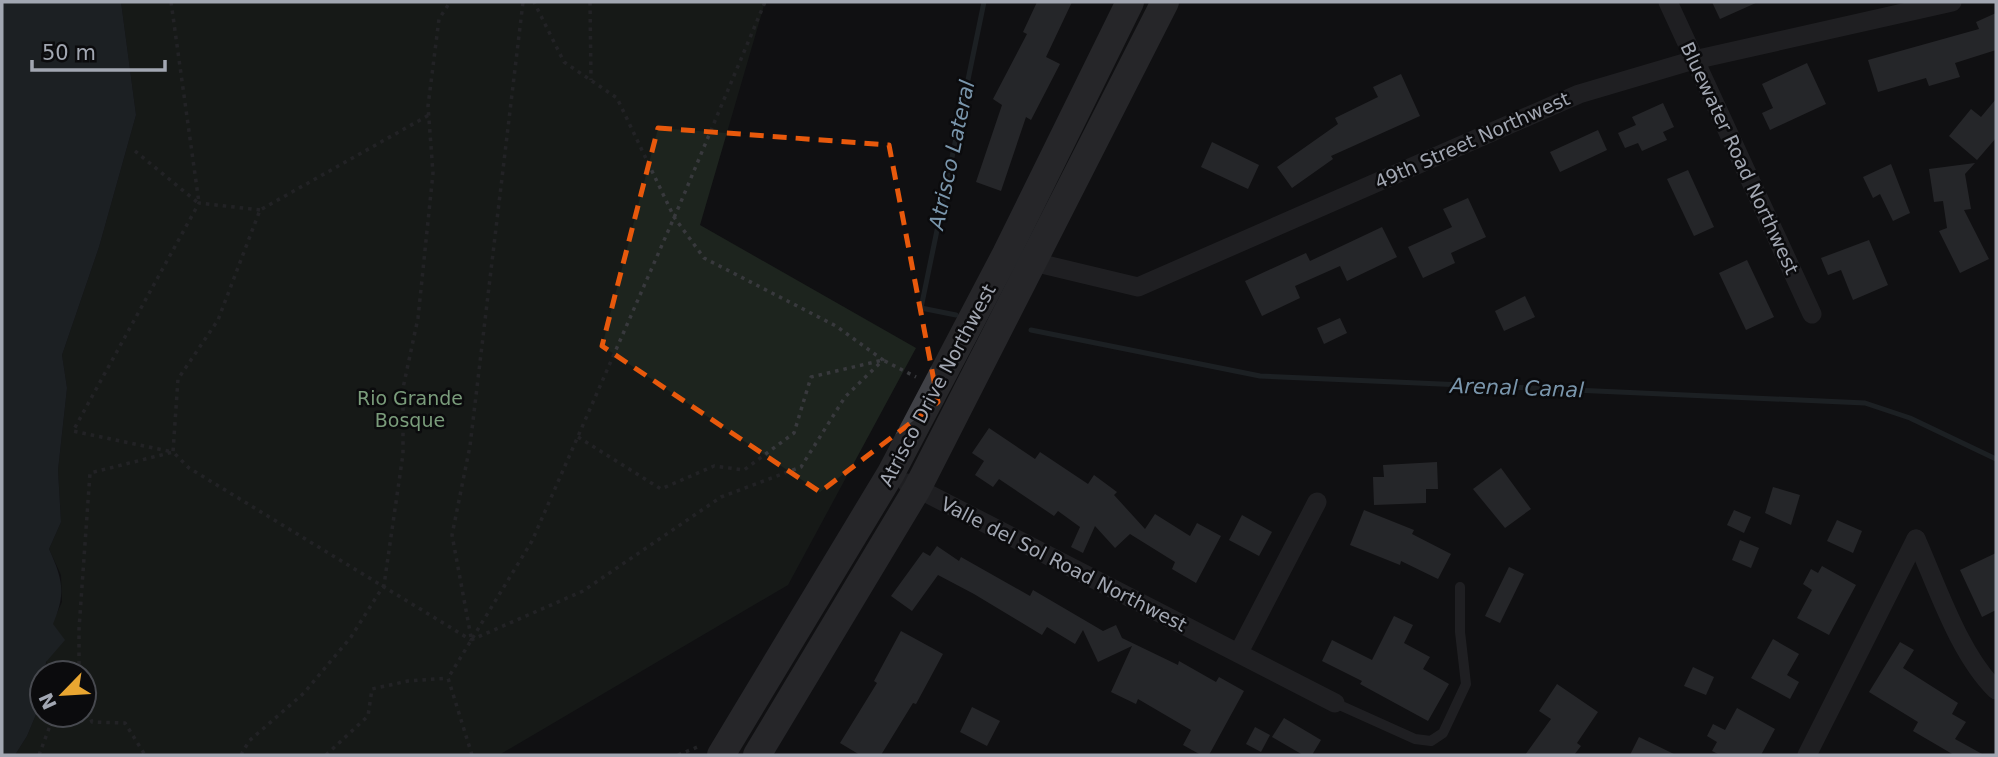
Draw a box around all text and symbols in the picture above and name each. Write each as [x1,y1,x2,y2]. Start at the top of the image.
scale bar [32,28,164,72]
street label: Bluewater Road Northwest [1676,38,1804,278]
text: 50 m [42,41,96,65]
water label: Atrisco Lateral [924,78,980,234]
street label: 49th Street Northwest [1371,87,1573,193]
street label: Atrisco Drive Northwest [874,280,1000,490]
water label: Arenal Canal [1448,374,1585,402]
park label: Rio Grande Bosque [357,387,463,431]
street label: Valle del Sol Road Northwest [937,492,1191,636]
north arrow [28,659,98,729]
text: N [34,689,61,713]

